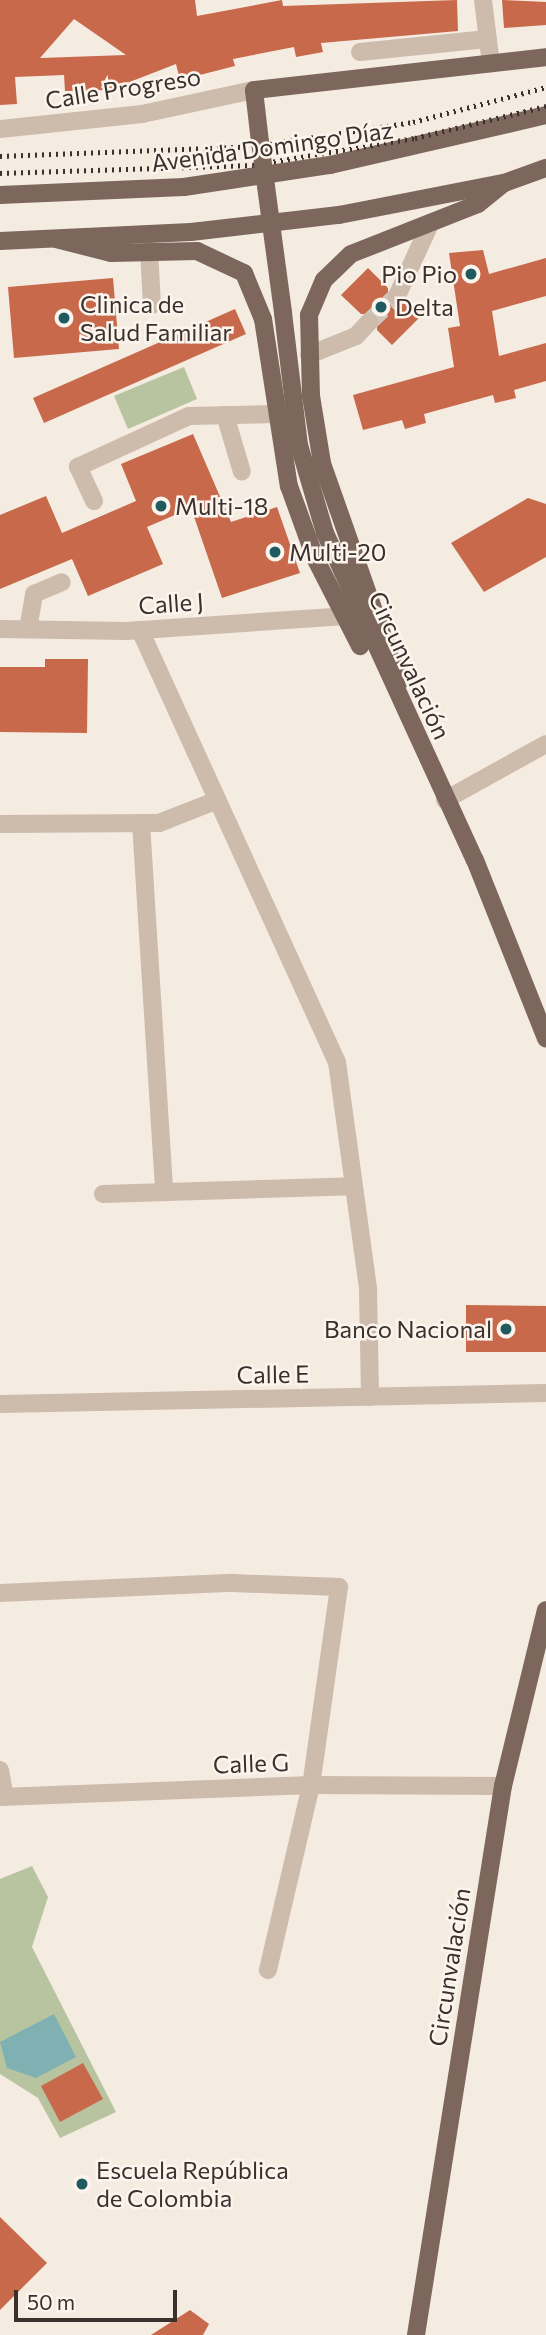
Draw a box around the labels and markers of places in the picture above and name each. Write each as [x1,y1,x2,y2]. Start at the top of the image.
place label: Pio Pio [381,260,457,288]
marker: Pio Pio [463,266,479,282]
place label: Clinica de Salud Familiar [80,290,232,346]
place label: Delta [395,293,454,321]
marker: Delta [373,299,389,315]
marker: Clinica de Salud Familiar [54,308,74,328]
place label: Multi-18 [175,492,268,520]
marker: Multi-18 [153,498,169,514]
place label: Multi-20 [289,538,386,566]
marker: Multi-20 [267,544,283,560]
place label: Banco Nacional [324,1315,492,1343]
marker: Banco Nacional [498,1321,514,1337]
place label: Escuela República de Colombia [96,2156,289,2212]
marker: Escuela República de Colombia [74,2176,90,2192]

